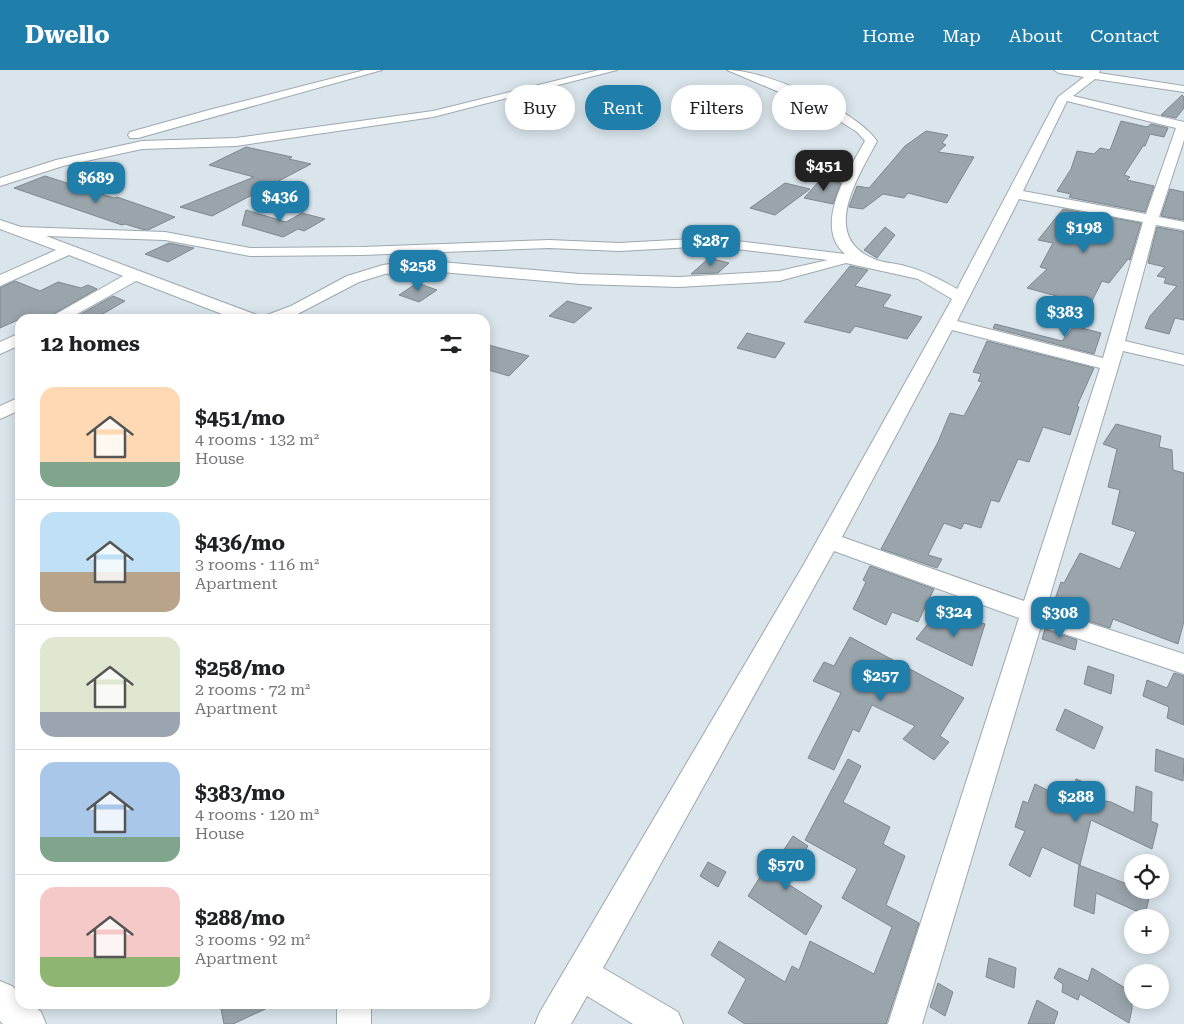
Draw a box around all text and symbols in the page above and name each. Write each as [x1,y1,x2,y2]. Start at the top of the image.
text: Dwello [25,21,110,49]
text: Home [862,25,914,46]
text: Map [942,25,981,46]
text: About [1009,25,1062,46]
text: Contact [1090,25,1159,46]
chip: Buy [505,85,575,130]
chip: Rent [585,85,661,130]
chip: Filters [671,85,762,130]
chip: New [772,85,846,130]
pin: $451 [794,150,854,192]
text: $451 [806,156,842,175]
pin: $689 [66,162,126,204]
text: $689 [78,168,114,187]
pin: $436 [250,180,310,223]
text: $436 [262,187,298,206]
pin: $198 [1054,212,1114,254]
text: $198 [1066,218,1102,237]
pin: $287 [681,224,741,267]
text: $287 [693,231,729,250]
pin: $258 [388,250,448,292]
text: $258 [400,256,436,275]
pin: $383 [1035,296,1095,338]
text: $383 [1047,302,1083,321]
icon: filters [437,330,465,358]
text: 12 homes [40,332,140,356]
text: $451/mo [195,406,285,430]
icon: home [80,407,140,467]
text: 4 rooms · 132 m² [195,430,319,449]
text: House [195,449,244,468]
text: $436/mo [195,531,285,555]
icon: home [80,532,140,592]
text: 3 rooms · 116 m² [195,555,319,574]
text: Apartment [195,574,278,593]
pin: $324 [924,596,984,638]
pin: $308 [1030,596,1090,639]
text: $324 [936,602,972,621]
text: $308 [1042,603,1078,622]
text: $258/mo [195,656,285,680]
icon: home [80,657,140,717]
pin: $257 [851,660,911,702]
text: $257 [863,666,899,685]
text: 2 rooms · 72 m² [195,680,310,699]
text: Apartment [195,699,278,718]
pin: $288 [1046,780,1106,823]
text: $383/mo [195,781,285,805]
icon: home [80,782,140,842]
text: $288 [1058,787,1094,806]
text: 4 rooms · 120 m² [195,805,319,824]
text: House [195,824,244,843]
pin: $570 [756,848,816,891]
map controls [1124,854,1169,1009]
button: locate [1124,854,1169,899]
text: $570 [768,855,804,874]
text: $288/mo [195,906,285,930]
icon: home [80,907,140,967]
button: + [1124,909,1169,954]
text: 3 rooms · 92 m² [195,930,310,949]
text: Apartment [195,949,278,968]
button: − [1124,964,1169,1009]

